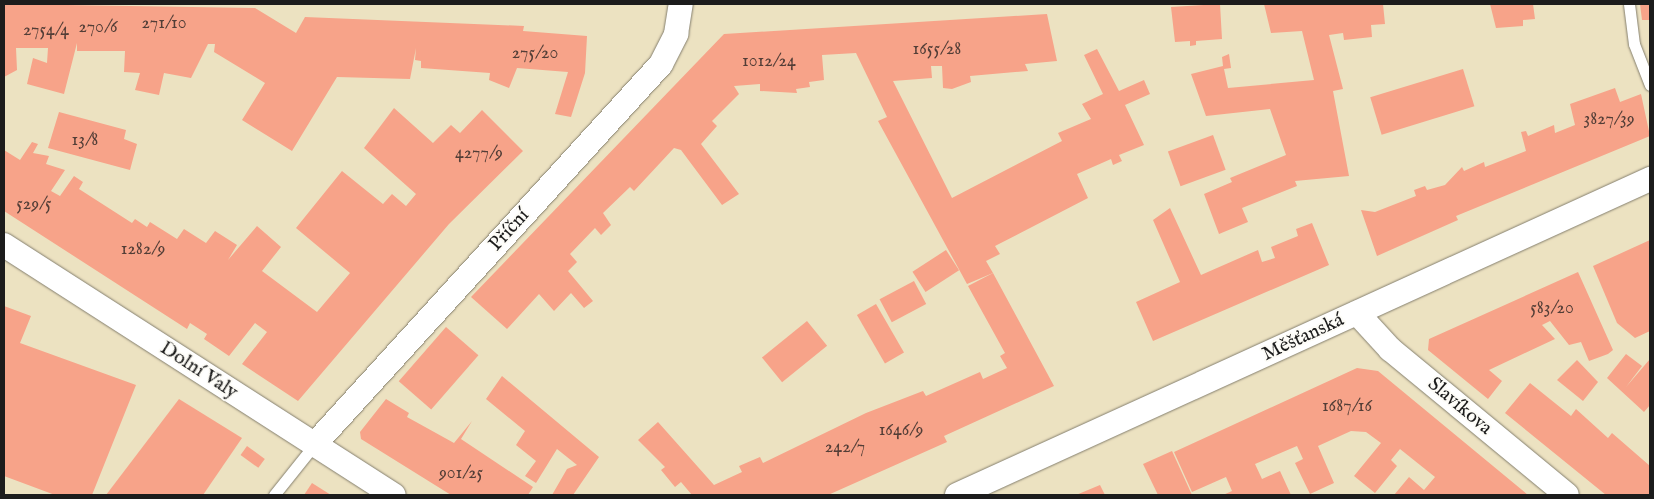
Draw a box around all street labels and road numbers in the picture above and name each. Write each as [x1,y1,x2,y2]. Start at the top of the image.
street label: Příční [484,204,534,256]
street label: Měšťanská [1258,308,1348,366]
street label: Dolní Valy [156,336,242,404]
street label: Slavíkova [1423,372,1497,440]

